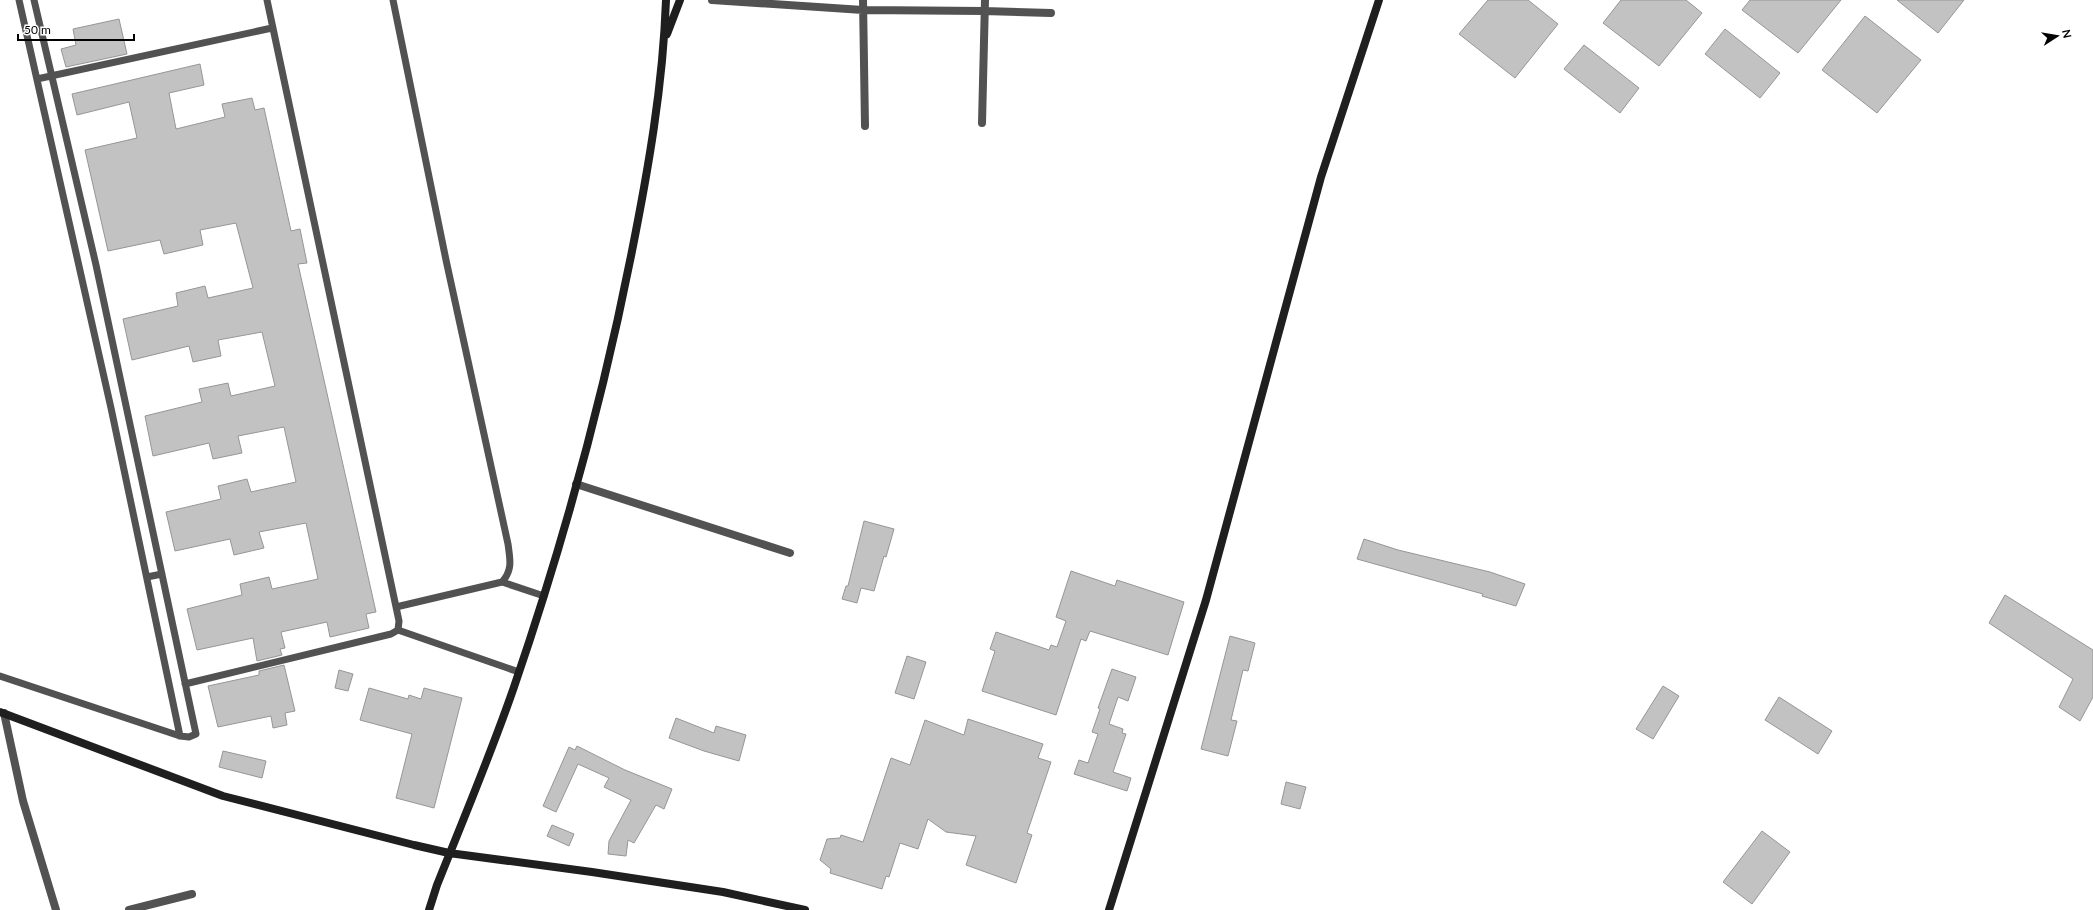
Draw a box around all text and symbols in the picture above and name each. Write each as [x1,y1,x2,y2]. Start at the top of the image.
scale bar [18,16,134,42]
north arrow [2037,16,2077,56]
text: 50 m [24,22,51,37]
text: N [2060,28,2075,39]

